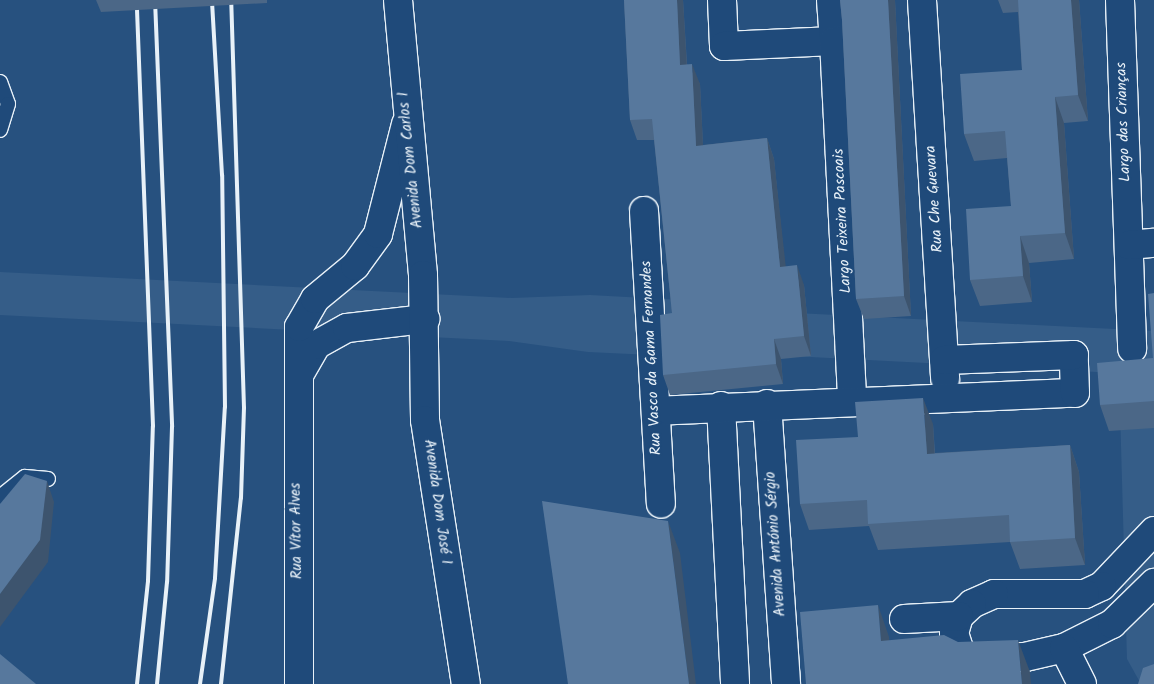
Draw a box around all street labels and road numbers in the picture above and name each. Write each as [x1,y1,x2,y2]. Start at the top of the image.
street label: Largo das Crianças [1113,62,1135,182]
street label: Avenida Dom Carlos I [395,91,427,229]
street label: Rua Che Guevara [922,145,948,253]
street label: Largo Teixeira Pascoais [830,148,856,294]
street label: Rua Vasco da Gama Fernandes [638,260,666,456]
street label: Avenida Dom José I [419,438,455,566]
street label: Avenida António Sérgio [762,471,790,617]
street label: Rua Vítor Alves [287,483,307,579]

